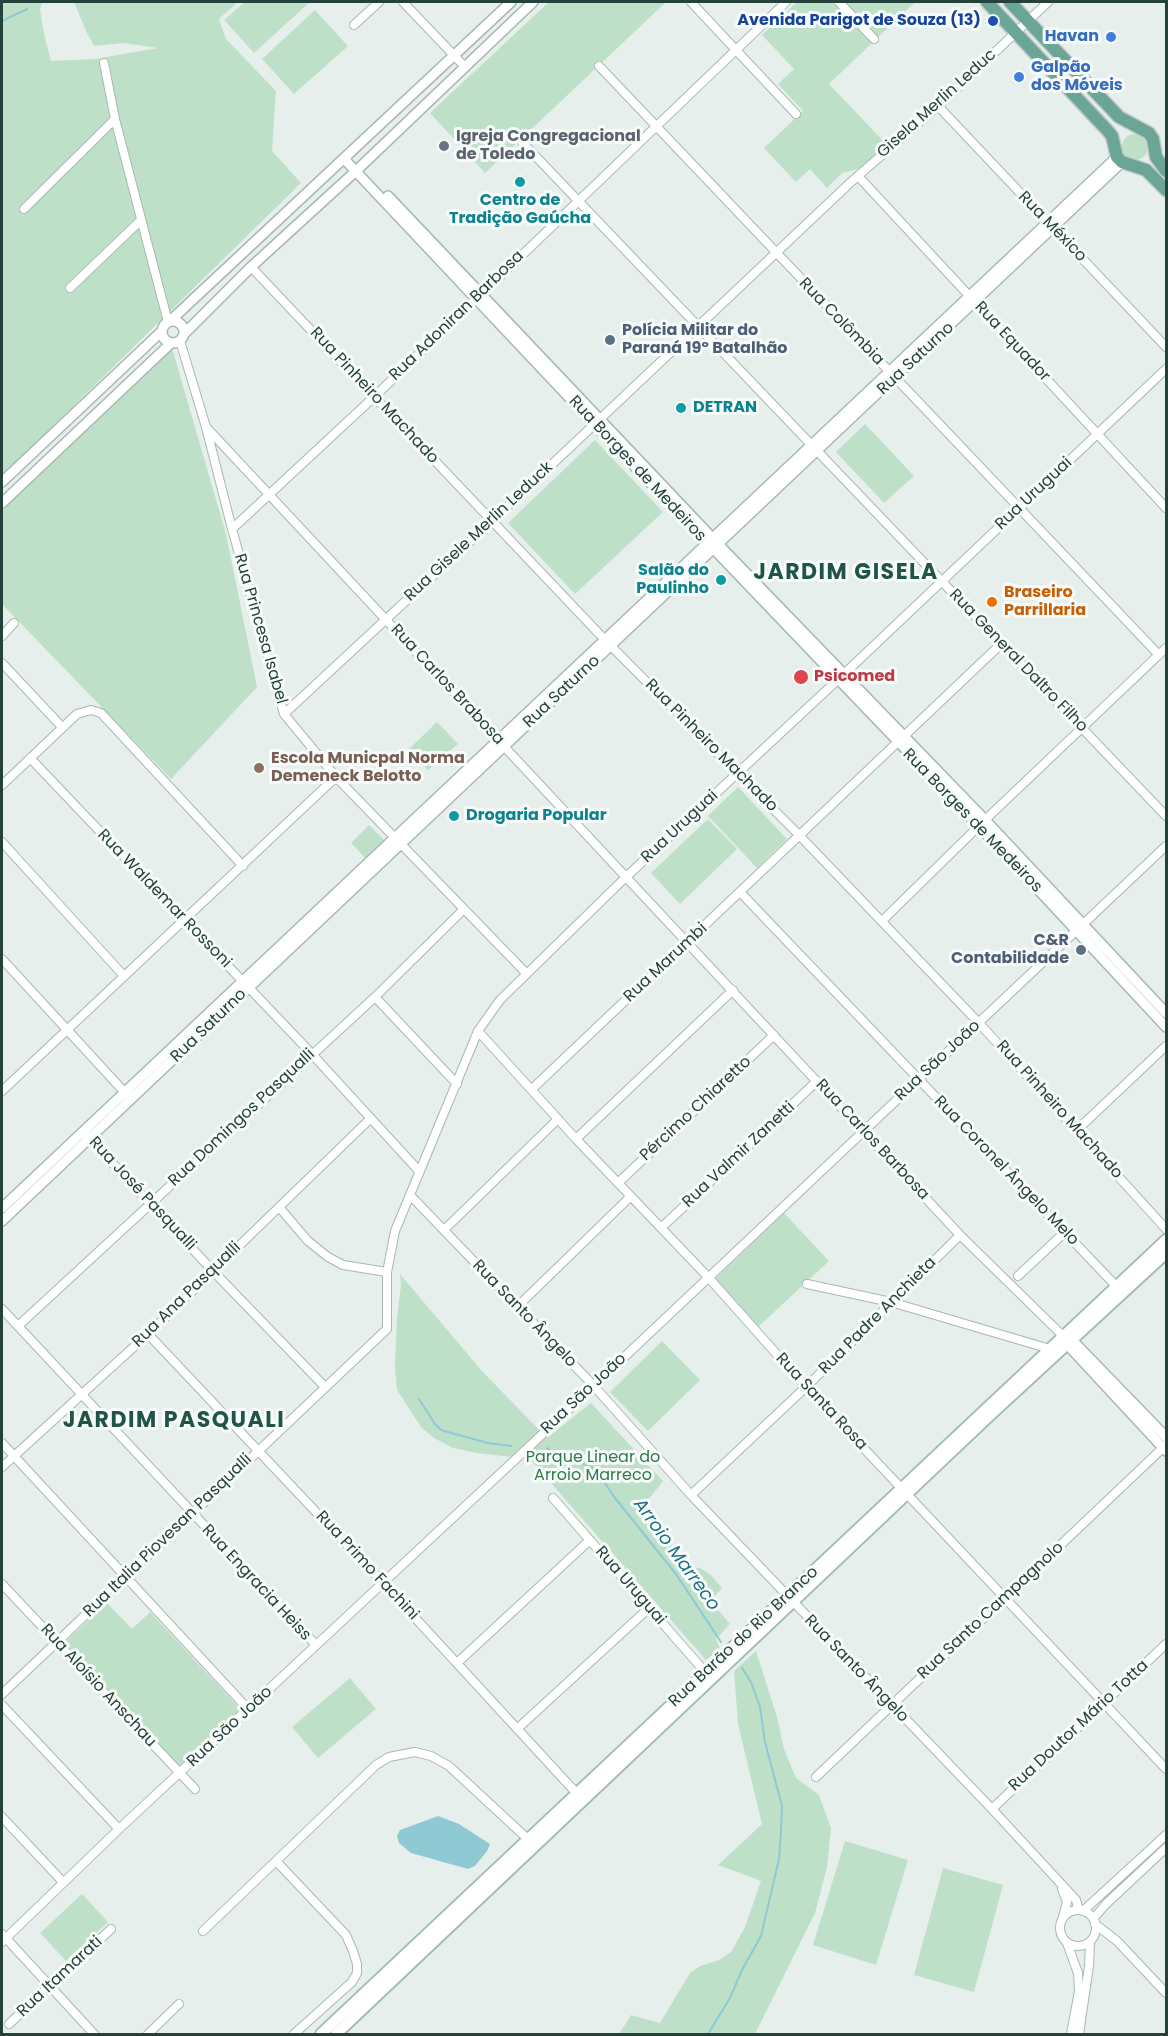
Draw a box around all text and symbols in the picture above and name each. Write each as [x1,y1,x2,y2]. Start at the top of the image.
place label: Avenida Parigot de Souza (13) [737,11,981,31]
marker: Avenida Parigot de Souza (13) [986,14,1000,28]
place label: Havan [1045,27,1099,47]
marker: Havan [1104,30,1118,44]
street label: Gisela Merlin Leduc [874,46,1000,162]
place label: Galpão dos Móveis [1031,58,1123,96]
marker: Galpão dos Móveis [1012,70,1026,84]
place label: Igreja Congregacional de Toledo [456,127,641,165]
marker: Igreja Congregacional de Toledo [437,139,451,153]
marker: Centro de Tradição Gaúcha [513,175,527,189]
street label: Rua México [1014,188,1090,266]
place label: Centro de Tradição Gaúcha [449,191,591,229]
street label: Rua Adoniran Barbosa [386,247,528,385]
street label: Rua Colômbia [795,274,887,370]
street label: Rua Equador [970,298,1054,386]
street label: Rua Saturno [874,319,958,399]
place label: Polícia Militar do Paraná 19º Batalhão [622,321,788,359]
street label: Rua Pinheiro Machado [306,324,442,468]
marker: Polícia Militar do Paraná 19º Batalhão [603,333,617,347]
street label: Rua Borges de Medeiros [564,392,710,546]
place label: DETRAN [693,398,757,418]
marker: DETRAN [674,401,688,415]
street label: Rua Uruguai [992,454,1076,534]
street label: Rua Gisele Merlin Leduck [401,458,557,606]
street label: Rua Princesa Isabel [229,552,291,706]
district label: JARDIM GISELA [753,560,939,586]
place label: Salão do Paulinho [636,561,709,599]
marker: Salão do Paulinho [714,573,728,587]
place label: Braseiro Parrillaria [1004,583,1086,621]
street label: Rua General Daltro Filho [945,586,1091,736]
marker: Braseiro Parrillaria [985,595,999,609]
street label: Rua Carlos Brabosa [386,621,508,749]
street label: Rua Saturno [520,652,604,732]
place label: Psicomed [814,667,895,687]
marker: Psicomed [792,668,810,686]
street label: Rua Pinheiro Machado [641,676,781,816]
street label: Rua Borges de Medeiros [898,745,1046,897]
place label: Escola Municpal Norma Demeneck Belotto [271,749,465,787]
marker: Escola Municpal Norma Demeneck Belotto [252,761,266,775]
street label: Rua Uruguai [638,787,722,867]
place label: Drogaria Popular [466,806,606,826]
marker: Drogaria Popular [447,809,461,823]
street label: Rua Waldemar Rossoni [93,826,235,972]
street label: Rua Marumbi [620,919,712,1007]
place label: C&R Contabilidade [951,931,1069,969]
marker: C&R Contabilidade [1074,943,1088,957]
street label: Rua Saturno [167,985,251,1067]
street label: Rua São João [891,1017,985,1105]
street label: Rua Pinheiro Machado [992,1037,1126,1183]
street label: Rua Domingos Pasqualli [165,1045,319,1191]
street label: Pércimo Chiaretto [636,1053,756,1165]
street label: Rua Carlos Barbosa [811,1076,933,1204]
street label: Rua Coronel Ângelo Melo [930,1092,1082,1250]
street label: Rua Valmir Zanetti [679,1098,799,1212]
street label: Rua José Pasqualli [84,1133,200,1255]
street label: Rua Ana Pasqualli [129,1238,245,1352]
street label: Rua Padre Anchieta [815,1253,941,1379]
street label: Rua Santo Ângelo [468,1256,580,1372]
street label: Rua São João [537,1350,631,1438]
street label: Rua Santa Rosa [771,1350,871,1454]
district label: JARDIM PASQUALI [63,1408,285,1434]
park label: Parque Linear do Arroio Marreco [526,1448,660,1486]
street label: Rua Italia Piovesan Pasqualli [80,1450,256,1622]
water label: Arroio Marreco [628,1495,724,1615]
street label: Rua Primo Fachini [312,1507,422,1625]
street label: Rua Engracia Heiss [197,1521,315,1645]
street label: Rua Santo Campagnolo [914,1538,1068,1684]
street label: Rua Uruguai [591,1543,669,1629]
street label: Rua Barão do Rio Branco [665,1563,823,1711]
street label: Rua Santo Ângelo [800,1611,912,1727]
street label: Rua Aloísio Anschau [36,1621,160,1751]
street label: Rua Doutor Mário Totta [1005,1656,1153,1796]
street label: Rua São João [183,1683,277,1771]
street label: Rua Itamarati [13,1933,107,2021]

